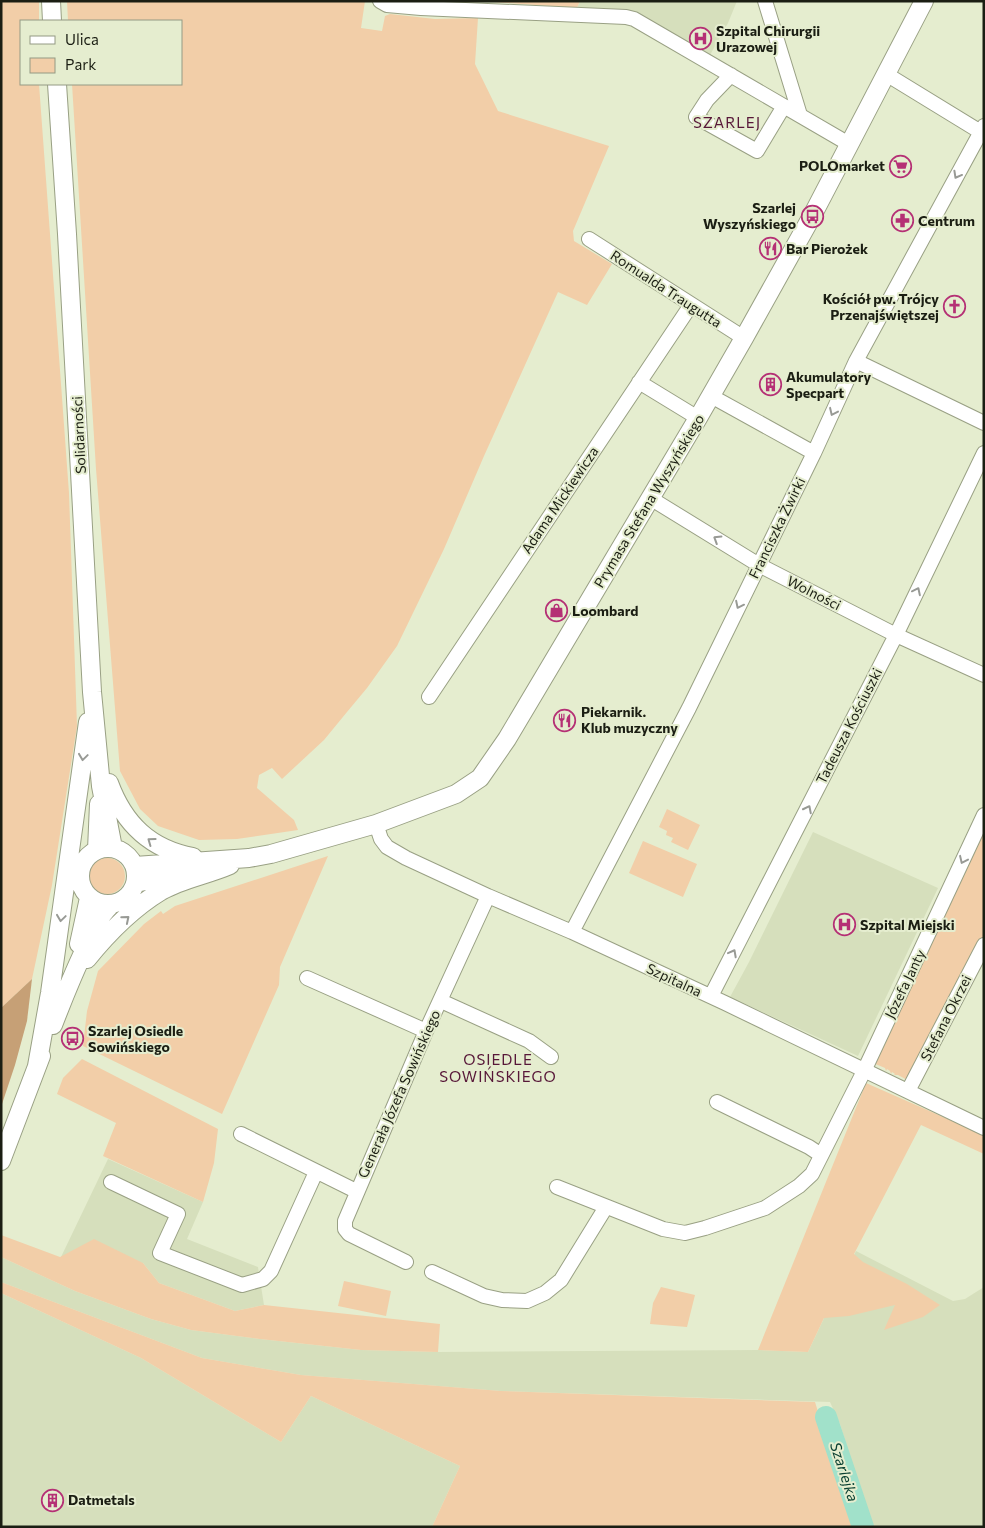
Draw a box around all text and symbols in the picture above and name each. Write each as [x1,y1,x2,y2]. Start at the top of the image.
legend [20,20,182,85]
place label: Szpital Chirurgii Urazowej [716,22,820,55]
hospital icon: Szpital Chirurgii Urazowej [688,27,712,51]
text: Ulica [65,30,99,48]
text: Park [65,55,96,73]
district label: SZARLEJ [693,113,761,131]
supermarket icon: POLOmarket [889,154,913,178]
place label: POLOmarket [799,157,885,174]
one-way arrow [953,170,963,179]
place label: Szarlej Wyszyńskiego [703,199,796,232]
bus stop icon: Szarlej Wyszyńskiego [800,204,824,228]
pharmacy icon: Centrum [890,209,914,233]
place label: Centrum [918,212,975,229]
restaurant icon: Bar Pierożek [758,237,782,261]
place label: Bar Pierożek [786,240,868,257]
street label: Romualda Traugutta [608,246,725,331]
place label: Kościół pw. Trójcy Przenajświętszej [823,290,939,323]
church icon: Kościół pw. Trójcy Przenajświętszej [943,295,967,319]
place label: Akumulatory Specpart [786,368,871,401]
building icon: Akumulatory Specpart [758,373,782,397]
street label: Solidarności [68,396,89,474]
one-way arrow [828,407,839,416]
street label: Prymasa Stefana Wyszyńskiego [590,411,707,591]
street label: Adama Mickiewicza [518,443,602,556]
street label: Franciszka Żwirki [745,474,808,581]
one-way arrow [714,536,723,546]
street label: Wolności [784,572,844,613]
one-way arrow [911,587,921,596]
shop icon: Loombard [544,599,568,623]
one-way arrow [735,600,745,609]
place label: Loombard [572,602,639,619]
street label: Tadeusza Kościuszki [812,665,885,787]
place label: Piekarnik. Klub muzyczny [581,703,678,736]
restaurant icon: Piekarnik. Klub muzyczny [553,708,577,732]
one-way arrow [79,753,89,762]
one-way arrow [801,805,812,814]
one-way arrow [147,838,157,847]
one-way arrow [959,855,970,864]
hospital icon: Szpital Miejski [832,913,856,937]
one-way arrow [56,915,67,923]
one-way arrow [120,916,129,925]
place label: Szpital Miejski [860,916,955,933]
street label: Józefa Janty [881,947,929,1021]
one-way arrow [727,950,737,959]
street label: Szpitalna [644,959,705,1000]
street label: Stefana Okrzei [917,972,975,1064]
street label: Generała Józefa Sowińskiego [354,1007,443,1180]
place label: Szarlej Osiedle Sowińskiego [88,1022,183,1055]
bus stop icon: Szarlej Osiedle Sowińskiego [60,1027,84,1051]
district label: OSIEDLE SOWIŃSKIEGO [439,1050,557,1085]
water label: Szarlejka [827,1440,863,1504]
building icon: Datmetals [40,1488,64,1512]
place label: Datmetals [68,1491,135,1508]

